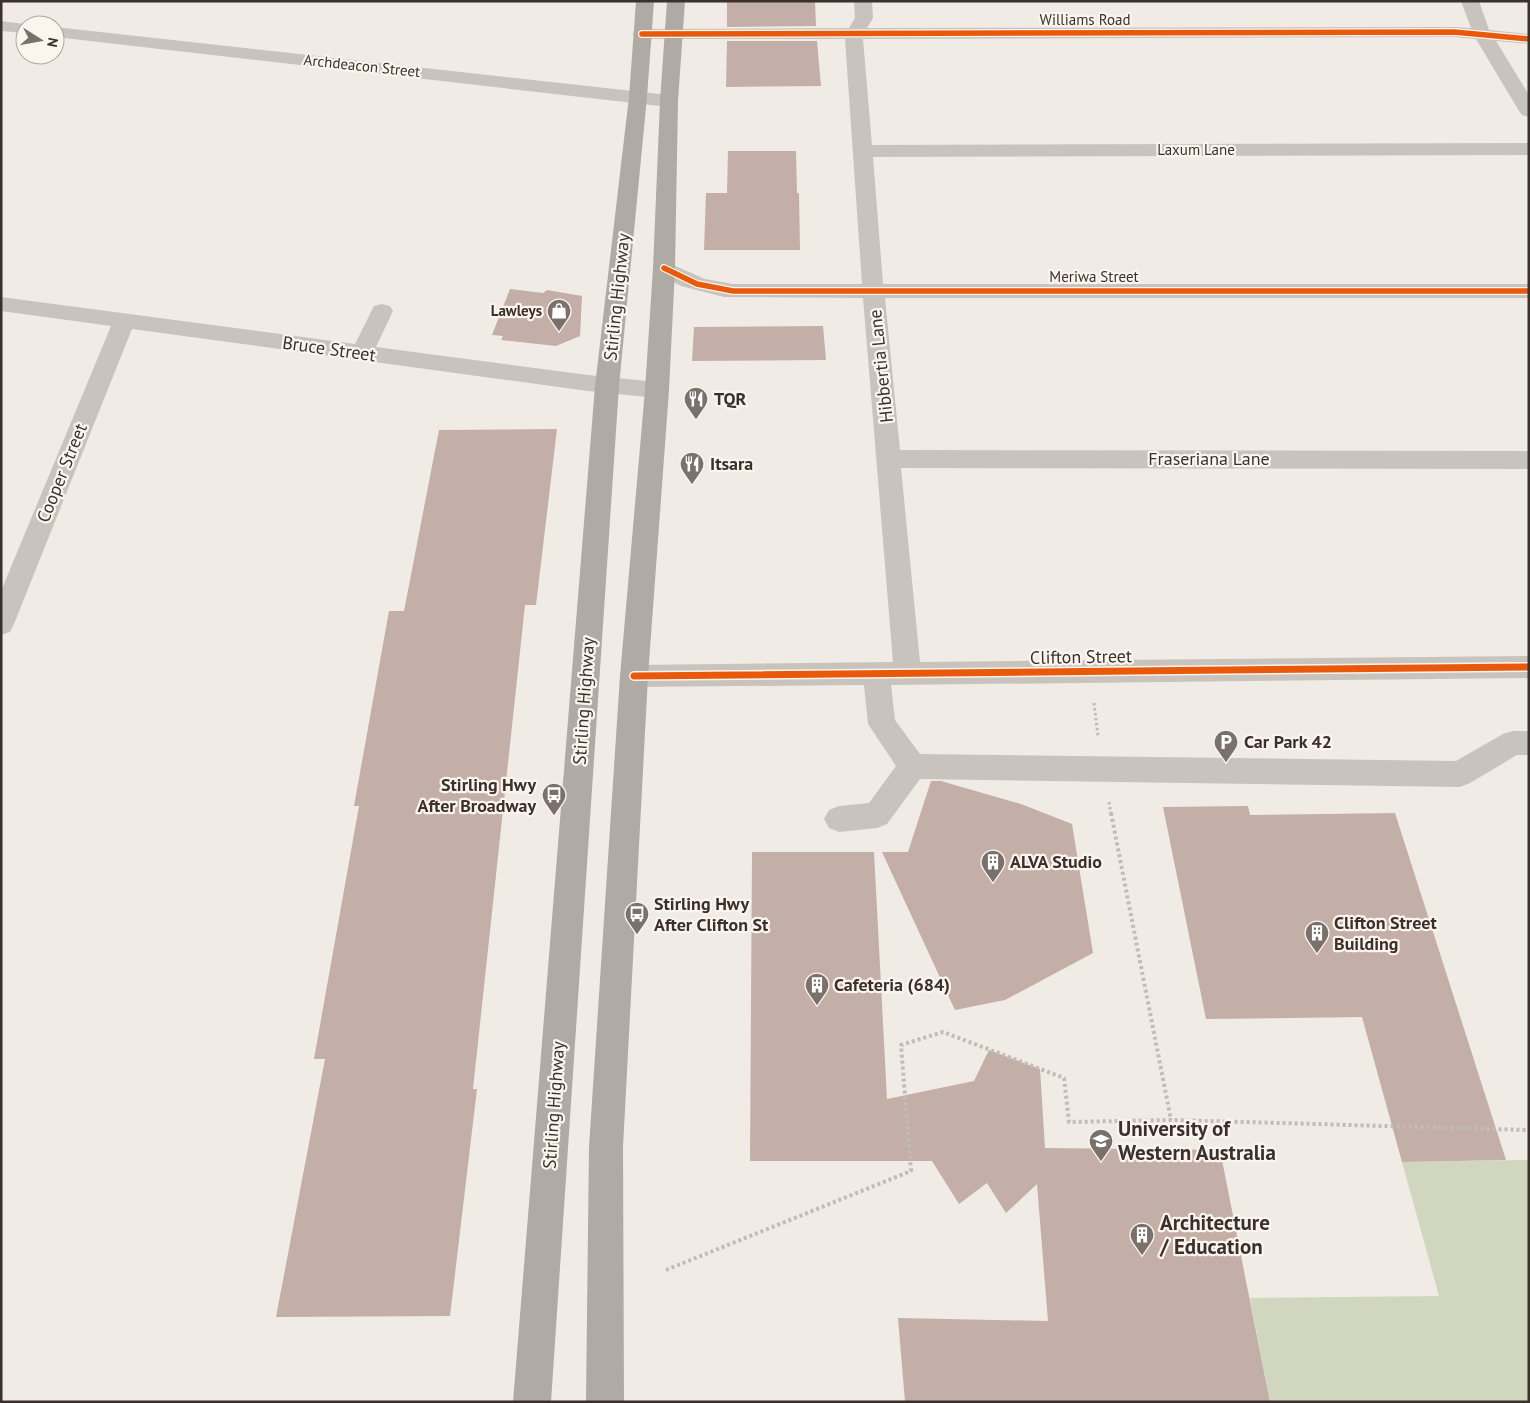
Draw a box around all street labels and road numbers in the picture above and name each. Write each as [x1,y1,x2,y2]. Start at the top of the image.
street label: Williams Road [1040,10,1130,29]
street label: Archdeacon Street [303,50,421,81]
street label: Laxum Lane [1157,140,1235,159]
street label: Stirling Highway [598,232,635,362]
street label: Meriwa Street [1049,267,1139,286]
street label: Hibbertia Lane [863,308,898,424]
street label: Bruce Street [281,331,377,366]
street label: Cooper Street [31,420,92,526]
street label: Fraseriana Lane [1148,447,1270,470]
street label: Stirling Highway [568,636,599,766]
street label: Clifton Street [1030,644,1132,669]
street label: Stirling Highway [538,1040,569,1170]

